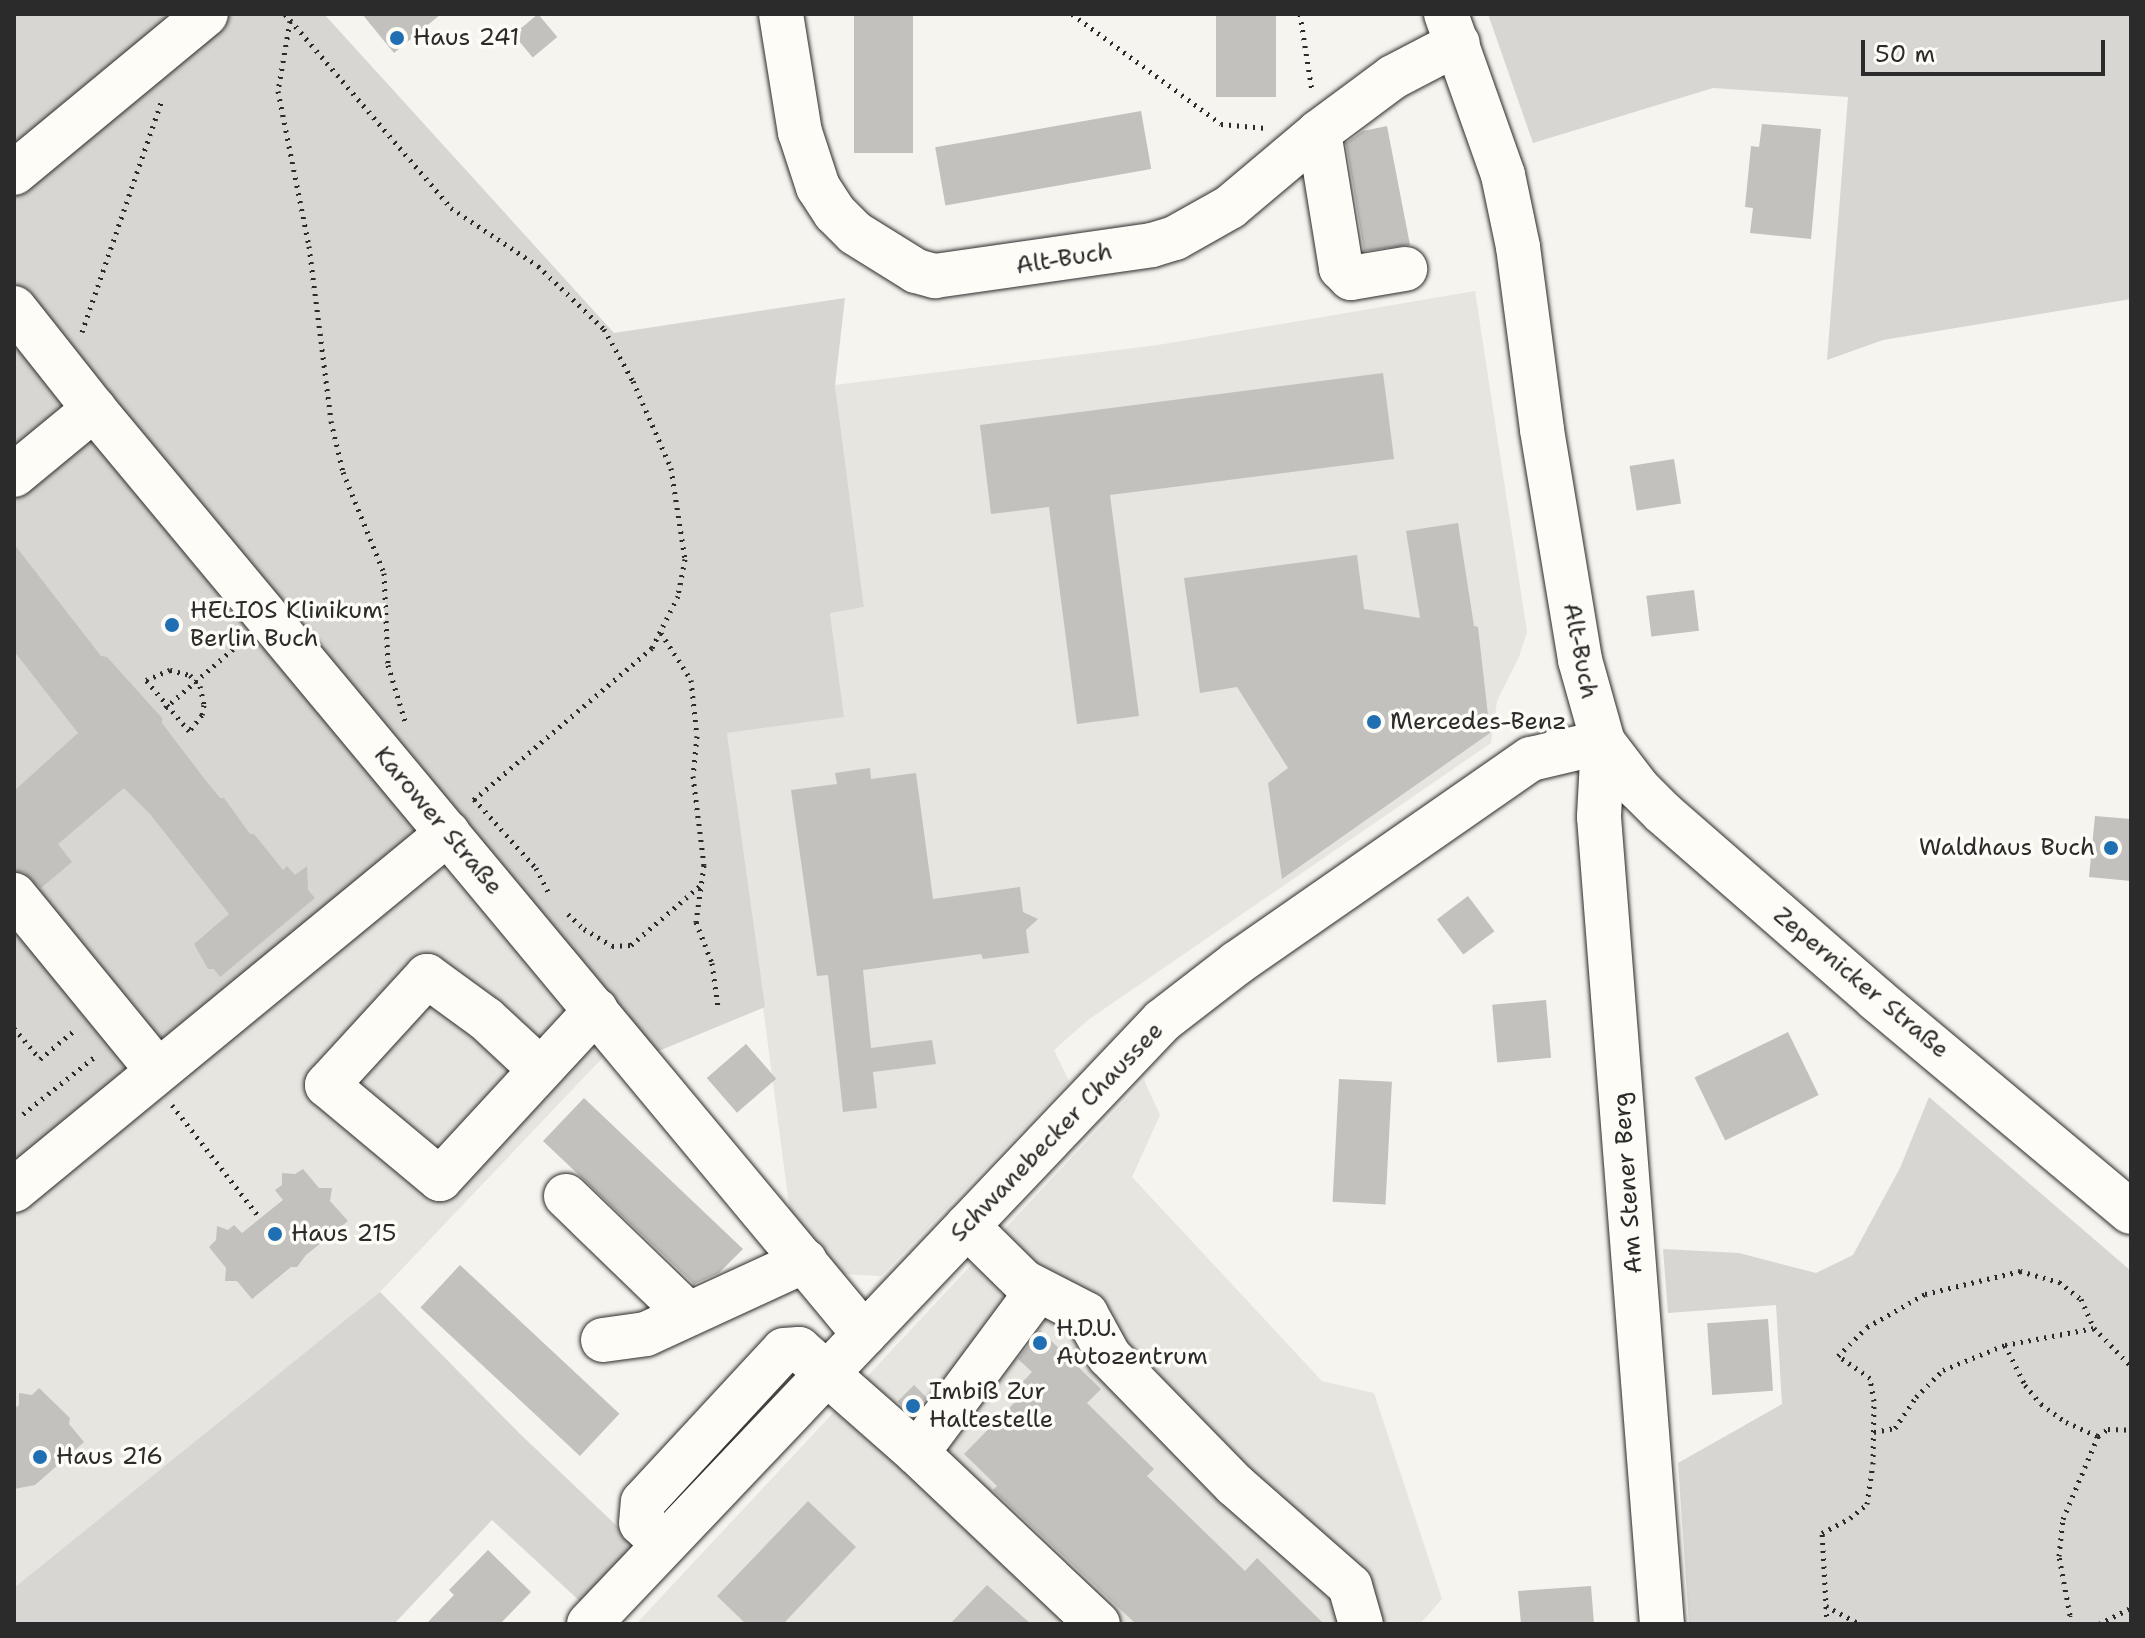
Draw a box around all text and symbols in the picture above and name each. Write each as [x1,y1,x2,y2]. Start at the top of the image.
place label: Haus 241 [413,24,519,52]
scale bar [1865,24,2109,74]
marker: Haus 241 [388,29,406,47]
text: 50 m [1875,38,1935,70]
street label: Alt-Buch [1014,237,1114,281]
place label: HELIOS Klinikum Berlin Buch [190,597,383,653]
street label: Alt-Buch [1557,601,1603,701]
marker: HELIOS Klinikum Berlin Buch [161,614,183,636]
place label: Mercedes-Benz [1390,708,1567,736]
marker: Mercedes-Benz [1365,713,1383,731]
street label: Karower Straße [368,741,508,901]
place label: Waldhaus Buch [1919,834,2095,862]
marker: Waldhaus Buch [2102,839,2120,857]
street label: Zepernicker Straße [1768,901,1954,1065]
street label: Schwanebecker Chaussee [944,1016,1170,1248]
street label: Am Stener Berg [1607,1091,1649,1275]
place label: Haus 215 [291,1220,396,1248]
marker: Haus 215 [266,1225,284,1243]
place label: H.D.U. Autozentrum [1056,1315,1208,1371]
marker: H.D.U. Autozentrum [1031,1334,1049,1352]
place label: Imbiß Zur Haltestelle [929,1378,1053,1434]
marker: Imbiß Zur Haltestelle [904,1397,922,1415]
place label: Haus 216 [56,1443,163,1471]
marker: Haus 216 [31,1448,49,1466]

